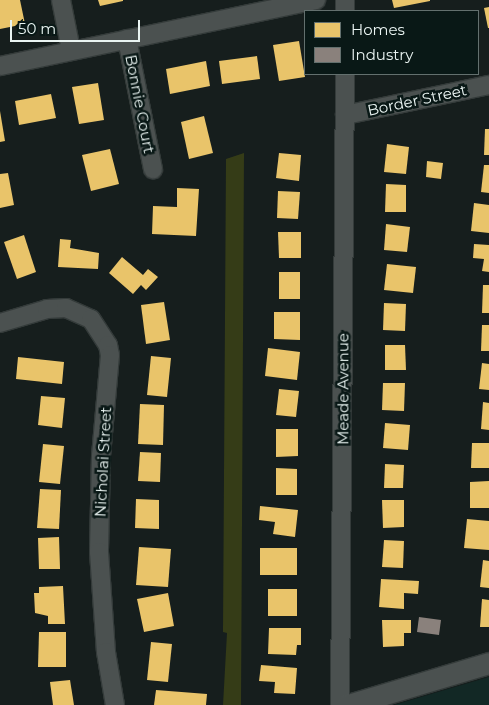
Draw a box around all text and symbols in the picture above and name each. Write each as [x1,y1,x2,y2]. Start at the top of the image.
scale bar [12,10,142,42]
legend [304,10,479,75]
text: 50 m [18,19,56,38]
text: Homes [351,20,405,39]
text: Industry [351,45,413,64]
street label: Bonnie Court [122,53,158,155]
street label: Border Street [366,81,468,119]
street label: Meade Avenue [334,333,352,445]
street label: Nicholai Street [91,406,115,518]

